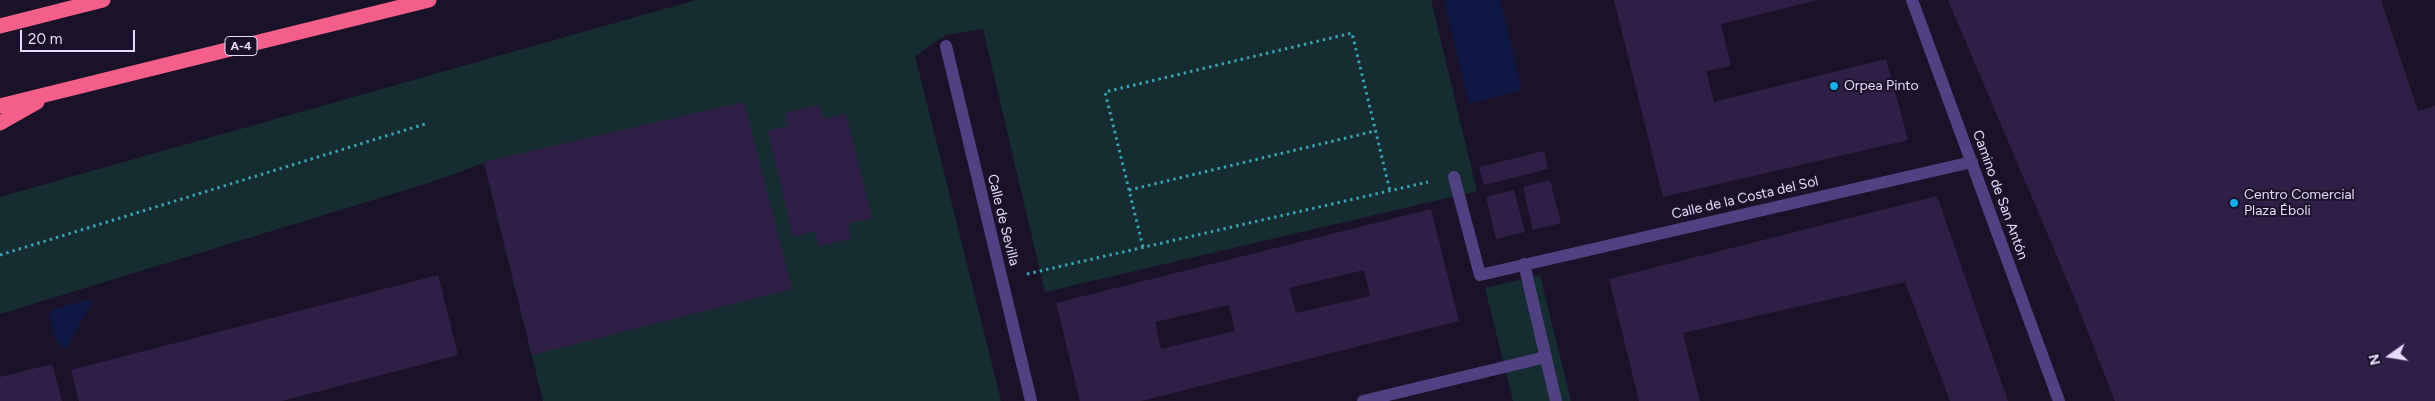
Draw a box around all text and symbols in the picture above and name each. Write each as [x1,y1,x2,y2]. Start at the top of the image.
scale bar [22,20,138,52]
text: 20 m [28,30,62,48]
road number: A-4 [225,36,257,56]
place label: Orpea Pinto [1844,78,1919,94]
marker: Orpea Pinto [1828,80,1840,92]
street label: Camino de San Antón [1969,128,2031,262]
street label: Calle de Sevilla [984,173,1022,267]
street label: Calle de la Costa del Sol [1670,173,1820,223]
place label: Centro Comercial Plaza Éboli [2244,187,2355,220]
marker: Centro Comercial Plaza Éboli [2228,197,2240,209]
north arrow [2365,331,2415,381]
text: N [2365,352,2384,367]

